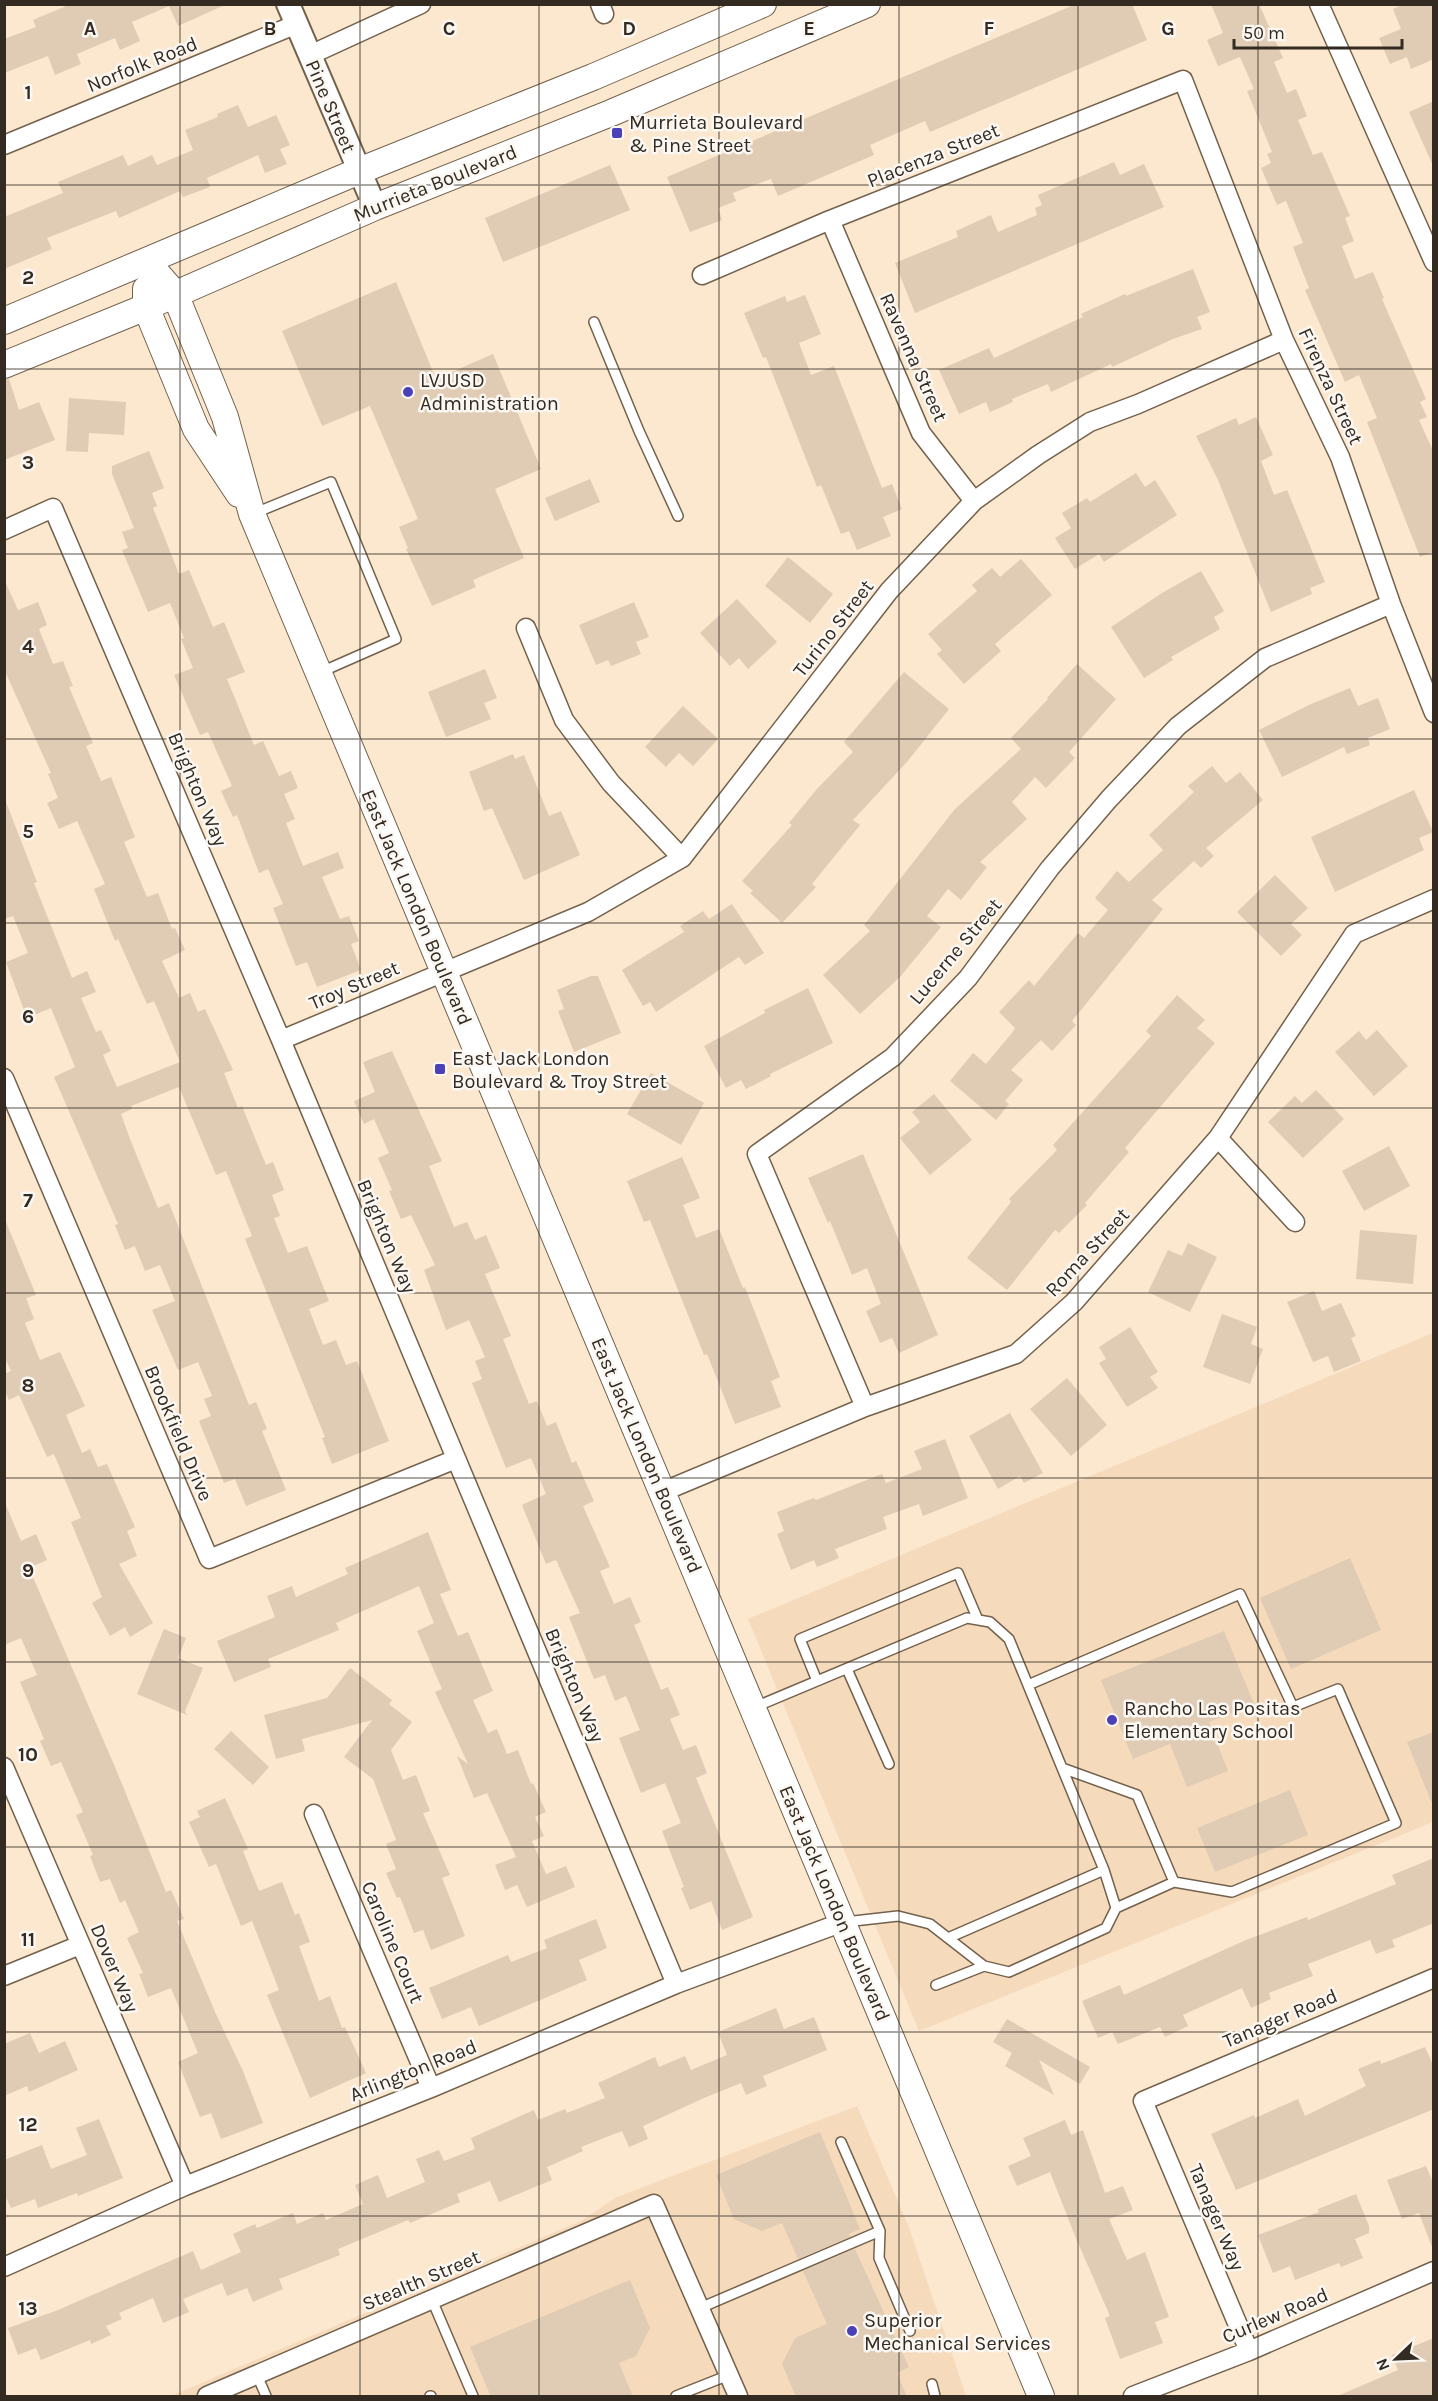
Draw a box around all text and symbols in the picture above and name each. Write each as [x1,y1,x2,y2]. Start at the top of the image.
scale bar [1234,12,1402,50]
text: A [84,17,97,40]
text: B [264,17,276,40]
text: C [443,17,455,40]
text: D [622,17,636,40]
text: E [803,17,815,40]
text: F [984,17,995,40]
text: G [1161,17,1175,40]
text: 50 m [1243,22,1285,44]
street label: Norfolk Road [84,32,201,97]
street label: Pine Street [301,56,361,157]
text: 1 [24,81,32,104]
place label: Murrieta Boulevard & Pine Street [629,111,804,157]
street label: Placenza Street [864,118,1003,192]
marker: Murrieta Boulevard & Pine Street [610,126,624,140]
street label: Murrieta Boulevard [350,140,520,227]
text: 2 [22,266,34,289]
street label: Ravenna Street [875,289,952,426]
street label: Firenza Street [1293,324,1368,449]
place label: LVJUSD Administration [420,369,559,415]
marker: LVJUSD Administration [401,385,415,399]
text: 3 [22,451,34,474]
street label: Turino Street [788,575,879,681]
text: 4 [22,635,34,658]
street label: Brighton Way [163,729,232,850]
street label: East Jack London Boulevard [356,786,477,1029]
text: 5 [22,820,34,843]
street label: Lucerne Street [904,893,1007,1009]
street label: Troy Street [306,956,403,1015]
text: 6 [22,1005,34,1028]
place label: East Jack London Boulevard & Troy Street [452,1047,667,1093]
marker: East Jack London Boulevard & Troy Street [433,1062,447,1076]
street label: Brighton Way [352,1176,421,1297]
text: 7 [23,1189,33,1212]
street label: Roma Street [1041,1203,1134,1301]
street label: East Jack London Boulevard [586,1334,707,1577]
street label: Brookfield Drive [140,1362,217,1504]
text: 8 [22,1374,34,1397]
text: 9 [22,1559,34,1582]
street label: Brighton Way [540,1625,609,1746]
place label: Rancho Las Positas Elementary School [1124,1697,1301,1743]
marker: Rancho Las Positas Elementary School [1105,1713,1119,1727]
text: 10 [18,1743,38,1766]
street label: East Jack London Boulevard [774,1782,895,2025]
street label: Caroline Court [357,1878,429,2007]
street label: Dover Way [86,1920,143,2016]
text: 11 [21,1928,35,1951]
street label: Tanager Road [1220,1984,1341,2053]
street label: Arlington Road [346,2035,480,2106]
text: 12 [18,2113,38,2136]
street label: Tanager Way [1184,2160,1249,2274]
street label: Stealth Street [359,2245,484,2316]
street label: Curlew Road [1219,2283,1332,2348]
text: 13 [18,2297,38,2320]
place label: Superior Mechanical Services [864,2309,1051,2355]
marker: Superior Mechanical Services [845,2324,859,2338]
north arrow [1366,2329,1426,2389]
text: N [1372,2356,1394,2374]

